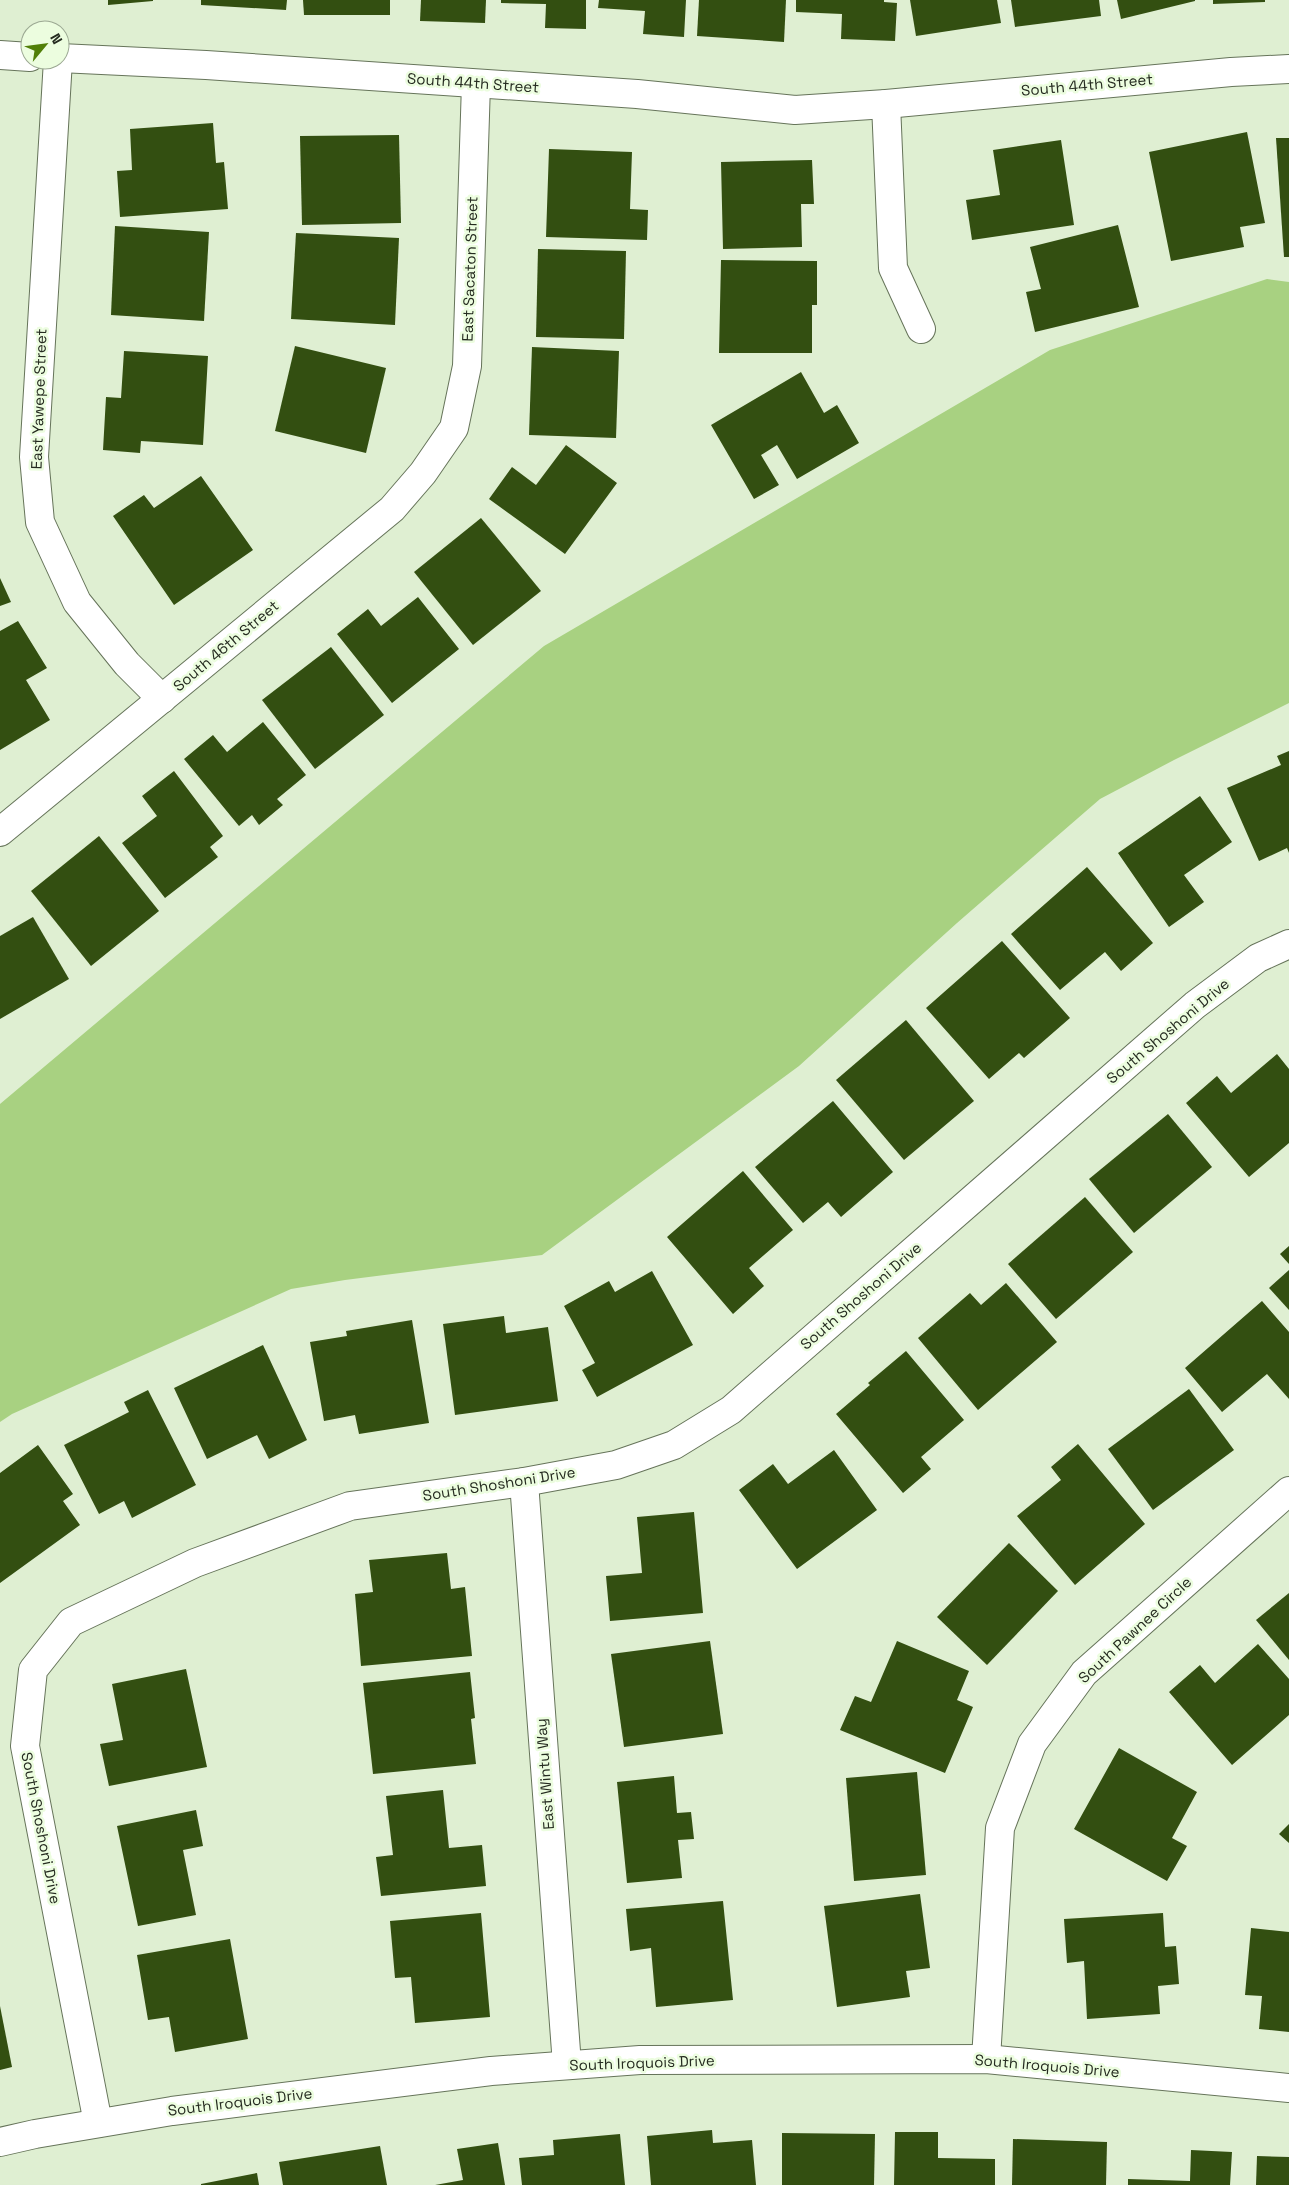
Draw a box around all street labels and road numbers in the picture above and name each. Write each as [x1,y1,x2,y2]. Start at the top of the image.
street label: South 44th Street [406,68,540,97]
street label: South 44th Street [1020,69,1154,100]
street label: East Sacaton Street [457,196,482,342]
street label: East Yawepe Street [27,328,50,470]
street label: South 46th Street [169,596,282,695]
street label: South Shoshoni Drive [1102,974,1233,1087]
street label: South Shoshoni Drive [796,1238,925,1353]
street label: South Shoshoni Drive [421,1462,577,1505]
street label: South Pawnee Circle [1074,1572,1195,1687]
street label: East Wintu Way [531,1718,558,1830]
street label: South Shoshoni Drive [17,1750,66,1906]
street label: South Iroquois Drive [569,2050,715,2075]
street label: South Iroquois Drive [974,2050,1120,2081]
street label: South Iroquois Drive [167,2083,313,2120]

